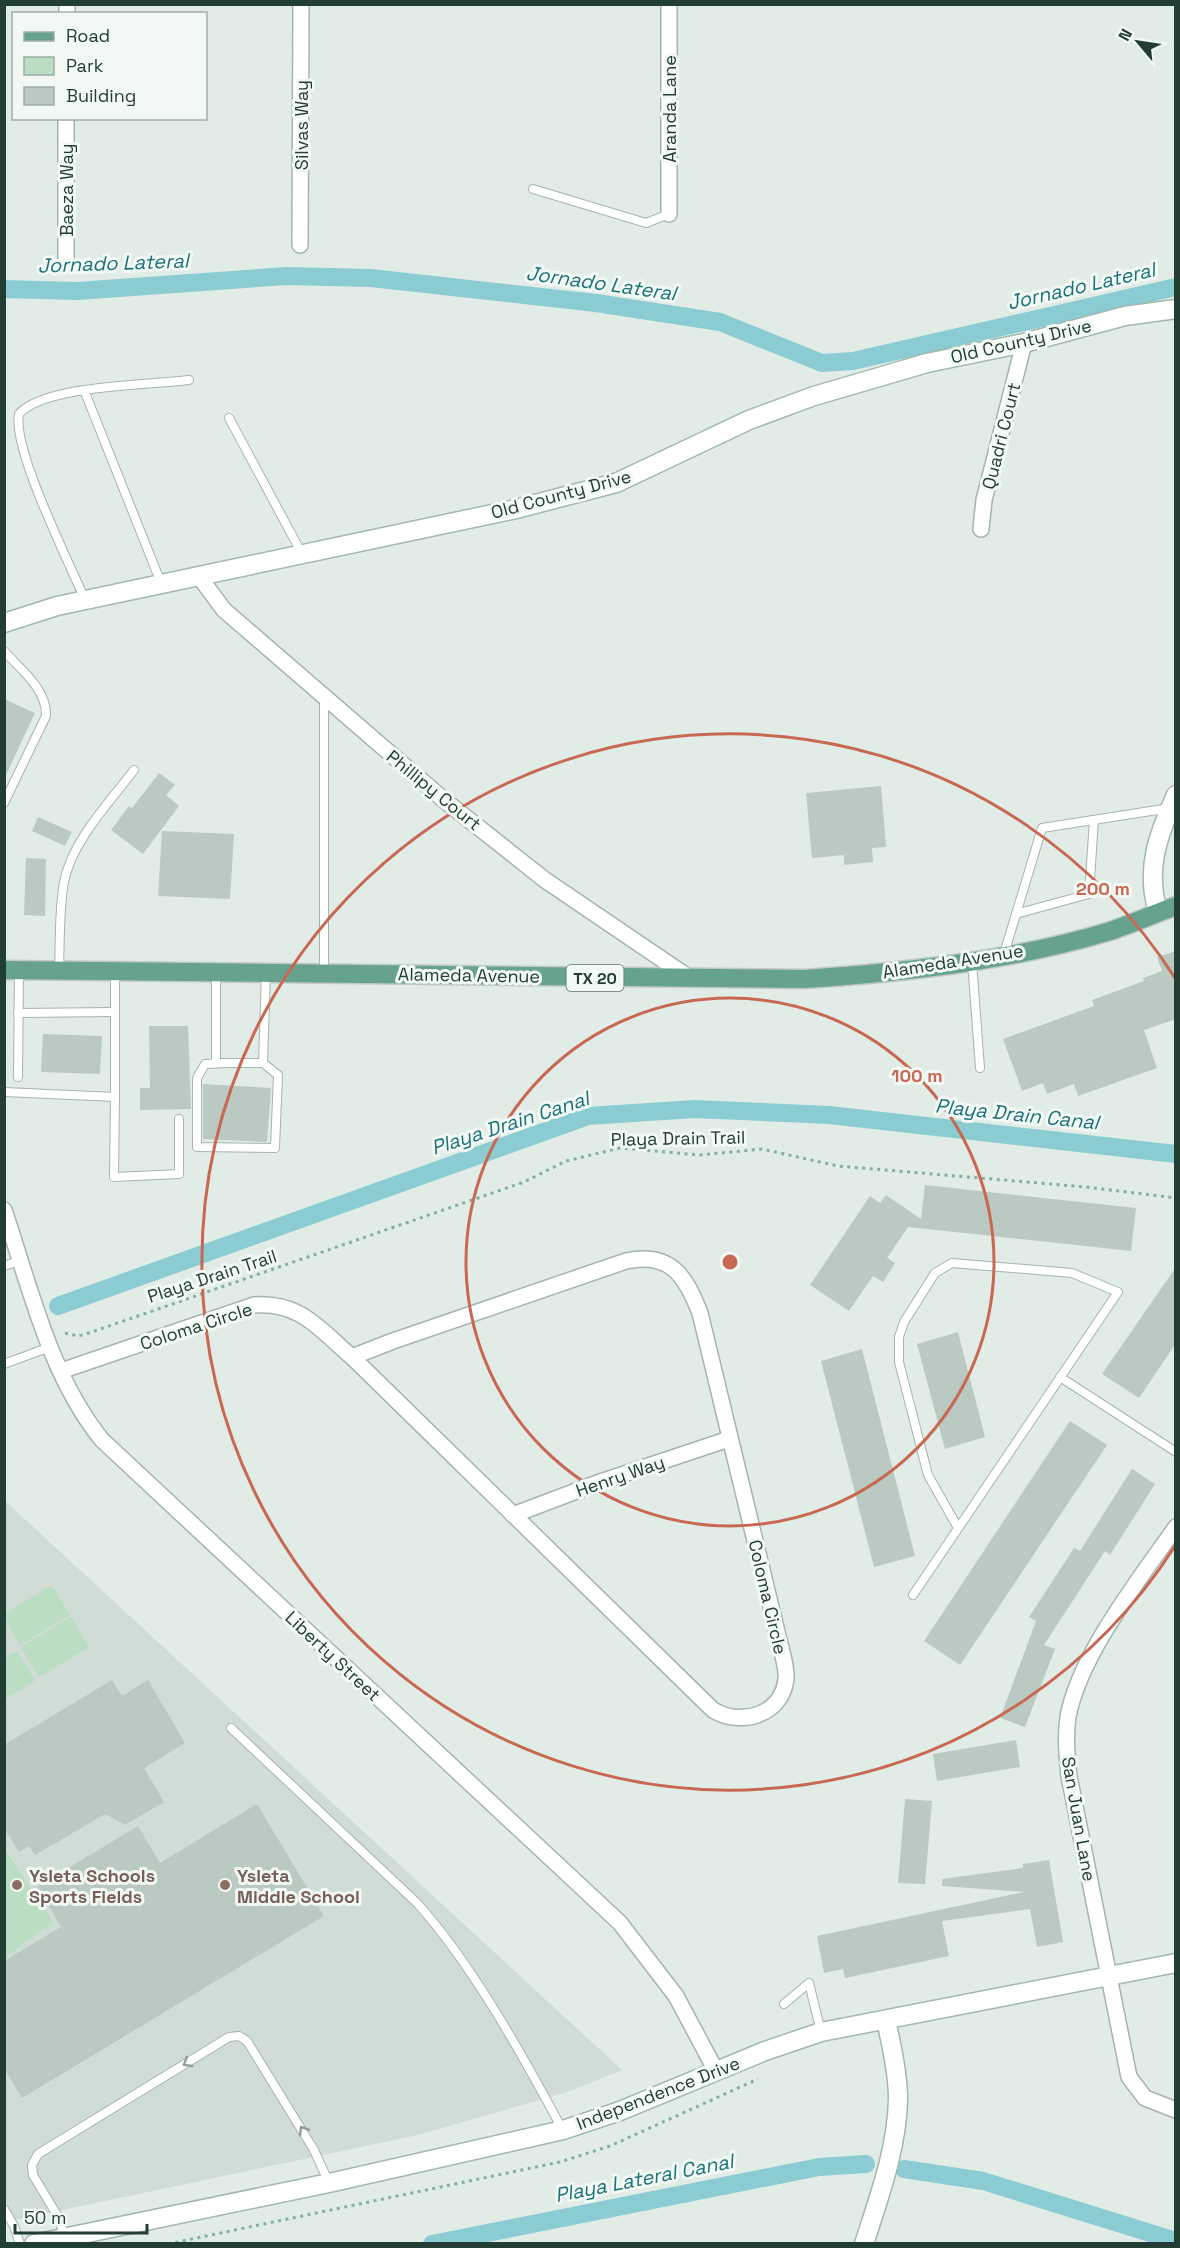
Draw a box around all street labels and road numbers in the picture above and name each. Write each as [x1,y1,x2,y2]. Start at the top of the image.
street label: Aranda Lane [658,55,681,163]
street label: Silvas Way [290,80,313,170]
street label: Baeza Way [55,143,78,237]
street label: Old County Drive [948,314,1094,368]
street label: Quadri Court [977,380,1025,492]
street label: Old County Drive [488,464,634,524]
street label: Phillipy Court [382,745,486,835]
street label: Alameda Avenue [881,939,1025,983]
street label: Alameda Avenue [398,962,540,988]
road number: TX 20 [566,965,624,991]
street label: Playa Drain Trail [611,1125,745,1151]
street label: Playa Drain Trail [144,1244,280,1308]
street label: Coloma Circle [137,1297,255,1355]
street label: Henry Way [573,1450,667,1502]
street label: Coloma Circle [744,1537,792,1657]
street label: Liberty Street [280,1606,386,1706]
street label: San Juan Lane [1057,1755,1101,1883]
street label: Independence Drive [573,2051,743,2135]

